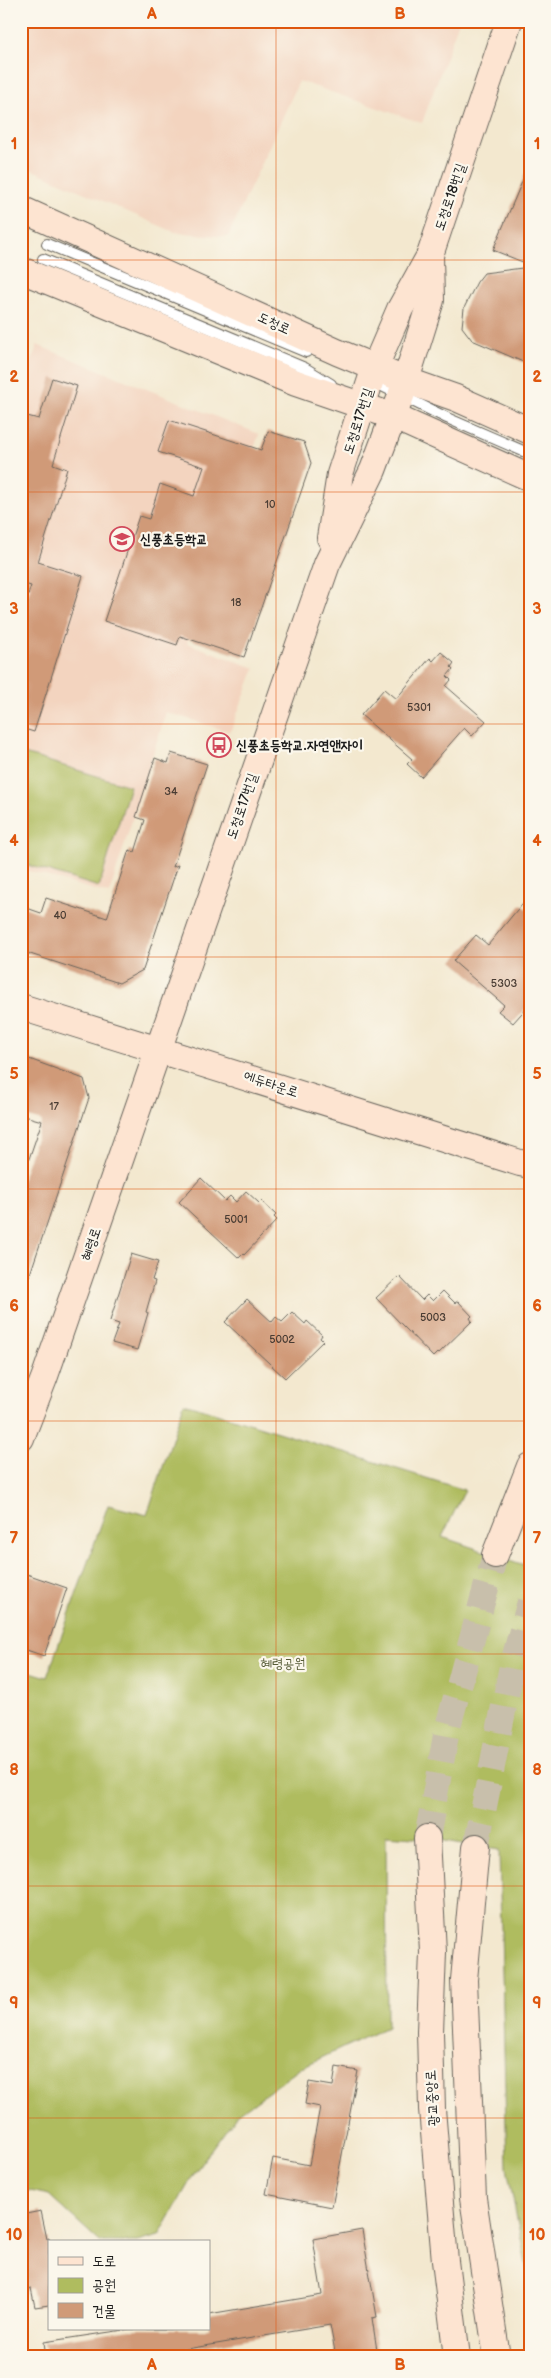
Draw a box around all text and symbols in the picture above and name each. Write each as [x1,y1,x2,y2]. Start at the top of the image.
text: A [146,5,157,24]
text: B [394,5,406,24]
text: 1 [11,135,17,154]
text: 1 [534,135,540,154]
street label: 도청로18번길 [431,160,470,233]
street label: 도청로 [255,308,293,338]
text: 2 [9,368,19,387]
text: 2 [532,368,542,387]
street label: 도청로17번길 [339,385,377,456]
house number: 10 [265,498,276,511]
school or university icon: 신풍초등학교 [109,526,135,552]
place label: 신풍초등학교 [140,531,208,548]
house number: 18 [231,596,241,609]
text: 3 [9,600,19,619]
text: 3 [532,600,542,619]
house number: 5301 [407,701,431,714]
bus stop icon: 신풍초등학교.자연앤자이 [206,732,232,758]
place label: 신풍초등학교.자연앤자이 [236,737,363,754]
street label: 도청로17번길 [223,770,261,841]
house number: 34 [164,785,178,798]
text: 4 [9,832,19,851]
text: 4 [532,832,542,851]
house number: 40 [53,909,67,922]
house number: 5303 [491,977,517,990]
text: 5 [9,1065,19,1084]
text: 5 [532,1065,542,1084]
street label: 에듀타운로 [242,1067,300,1101]
house number: 17 [49,1100,59,1113]
house number: 5001 [224,1213,248,1226]
street label: 혜령로 [77,1225,105,1263]
text: 6 [9,1297,19,1316]
text: 6 [532,1297,542,1316]
house number: 5003 [420,1311,446,1324]
house number: 5002 [269,1333,295,1346]
text: 7 [10,1529,19,1548]
text: 7 [533,1529,542,1548]
park label: 혜령공원 [260,1655,306,1672]
text: 8 [9,1761,19,1780]
text: 8 [532,1761,542,1780]
text: 9 [9,1994,19,2013]
text: 9 [532,1994,542,2013]
street label: 광교중앙로 [422,2069,442,2127]
text: 10 [6,2226,22,2245]
text: 10 [529,2226,545,2245]
legend [48,2240,210,2330]
text: 도로 [92,2252,116,2271]
text: 공원 [92,2276,116,2295]
text: 건물 [92,2302,116,2321]
text: A [146,2356,157,2375]
text: B [394,2356,406,2375]

